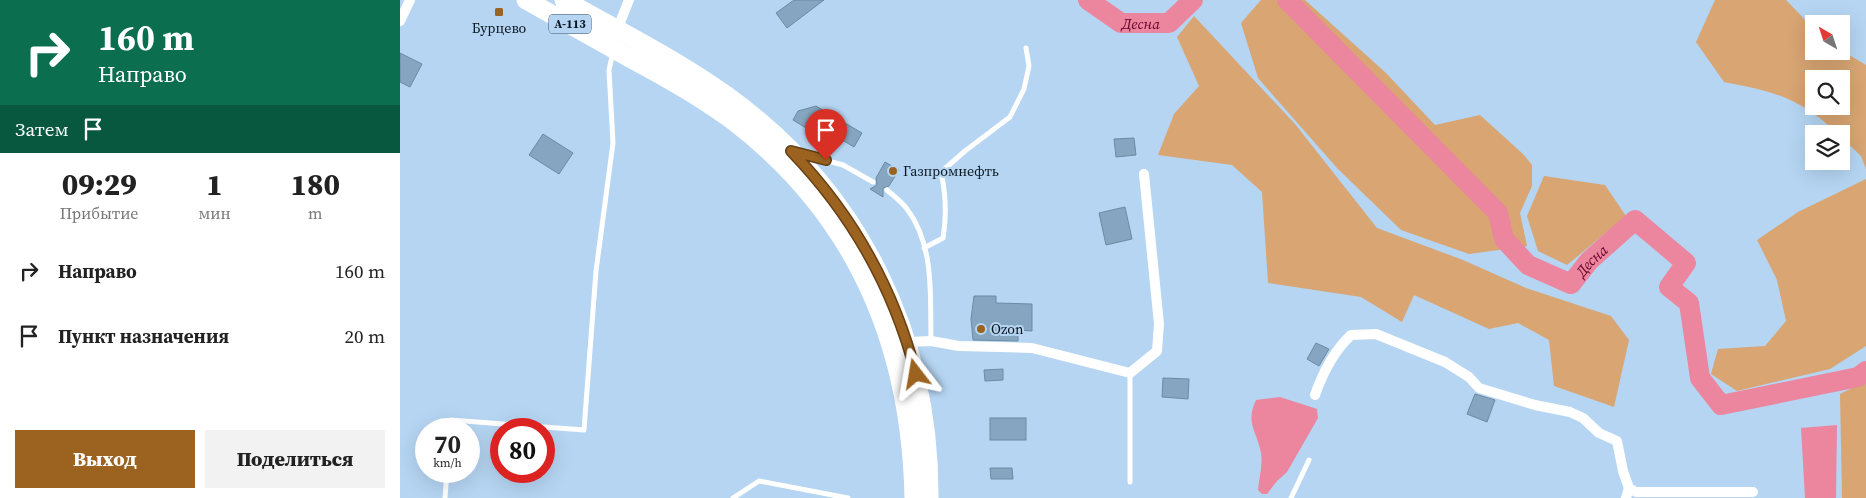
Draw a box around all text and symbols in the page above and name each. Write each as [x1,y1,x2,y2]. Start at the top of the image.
marker: Бурцево [493,6,505,18]
water label: Десна [1121,13,1160,34]
text: 160 m [98,14,194,62]
road number: А-113 [549,14,591,34]
north arrow [1805,15,1850,60]
map controls [1805,15,1850,170]
place label: Бурцево [472,18,527,38]
icon: right [15,20,80,85]
text: Направо [98,59,187,89]
button: search [1805,70,1850,115]
pin [805,109,847,160]
icon: arrive [79,115,107,143]
text: Затем [15,116,69,142]
icon: arrive [812,116,840,144]
button: layers [1805,125,1850,170]
place label: Газпромнефть [903,161,999,181]
text: 09:29 [62,164,137,205]
text: 1 [206,164,223,205]
text: 180 [291,164,340,205]
marker: Газпромнефть [887,165,899,177]
text: Прибытие [60,202,139,224]
text: мин [198,202,231,224]
text: m [308,202,323,224]
water label: Десна [1569,239,1612,282]
icon: right [15,257,43,285]
text: Направо [58,258,137,284]
text: 160 m [335,258,385,284]
place label: Ozon [991,319,1024,339]
icon: arrive [15,322,43,350]
text: Пункт назначения [58,323,229,349]
text: 20 m [344,323,385,349]
marker: Ozon [975,323,987,335]
position arrow [889,347,941,399]
speed limit sign: 80 [490,418,555,483]
text: 70 [434,427,461,461]
button: Выход [15,430,195,488]
button: Поделиться [205,430,385,488]
text: km/h [433,455,462,471]

